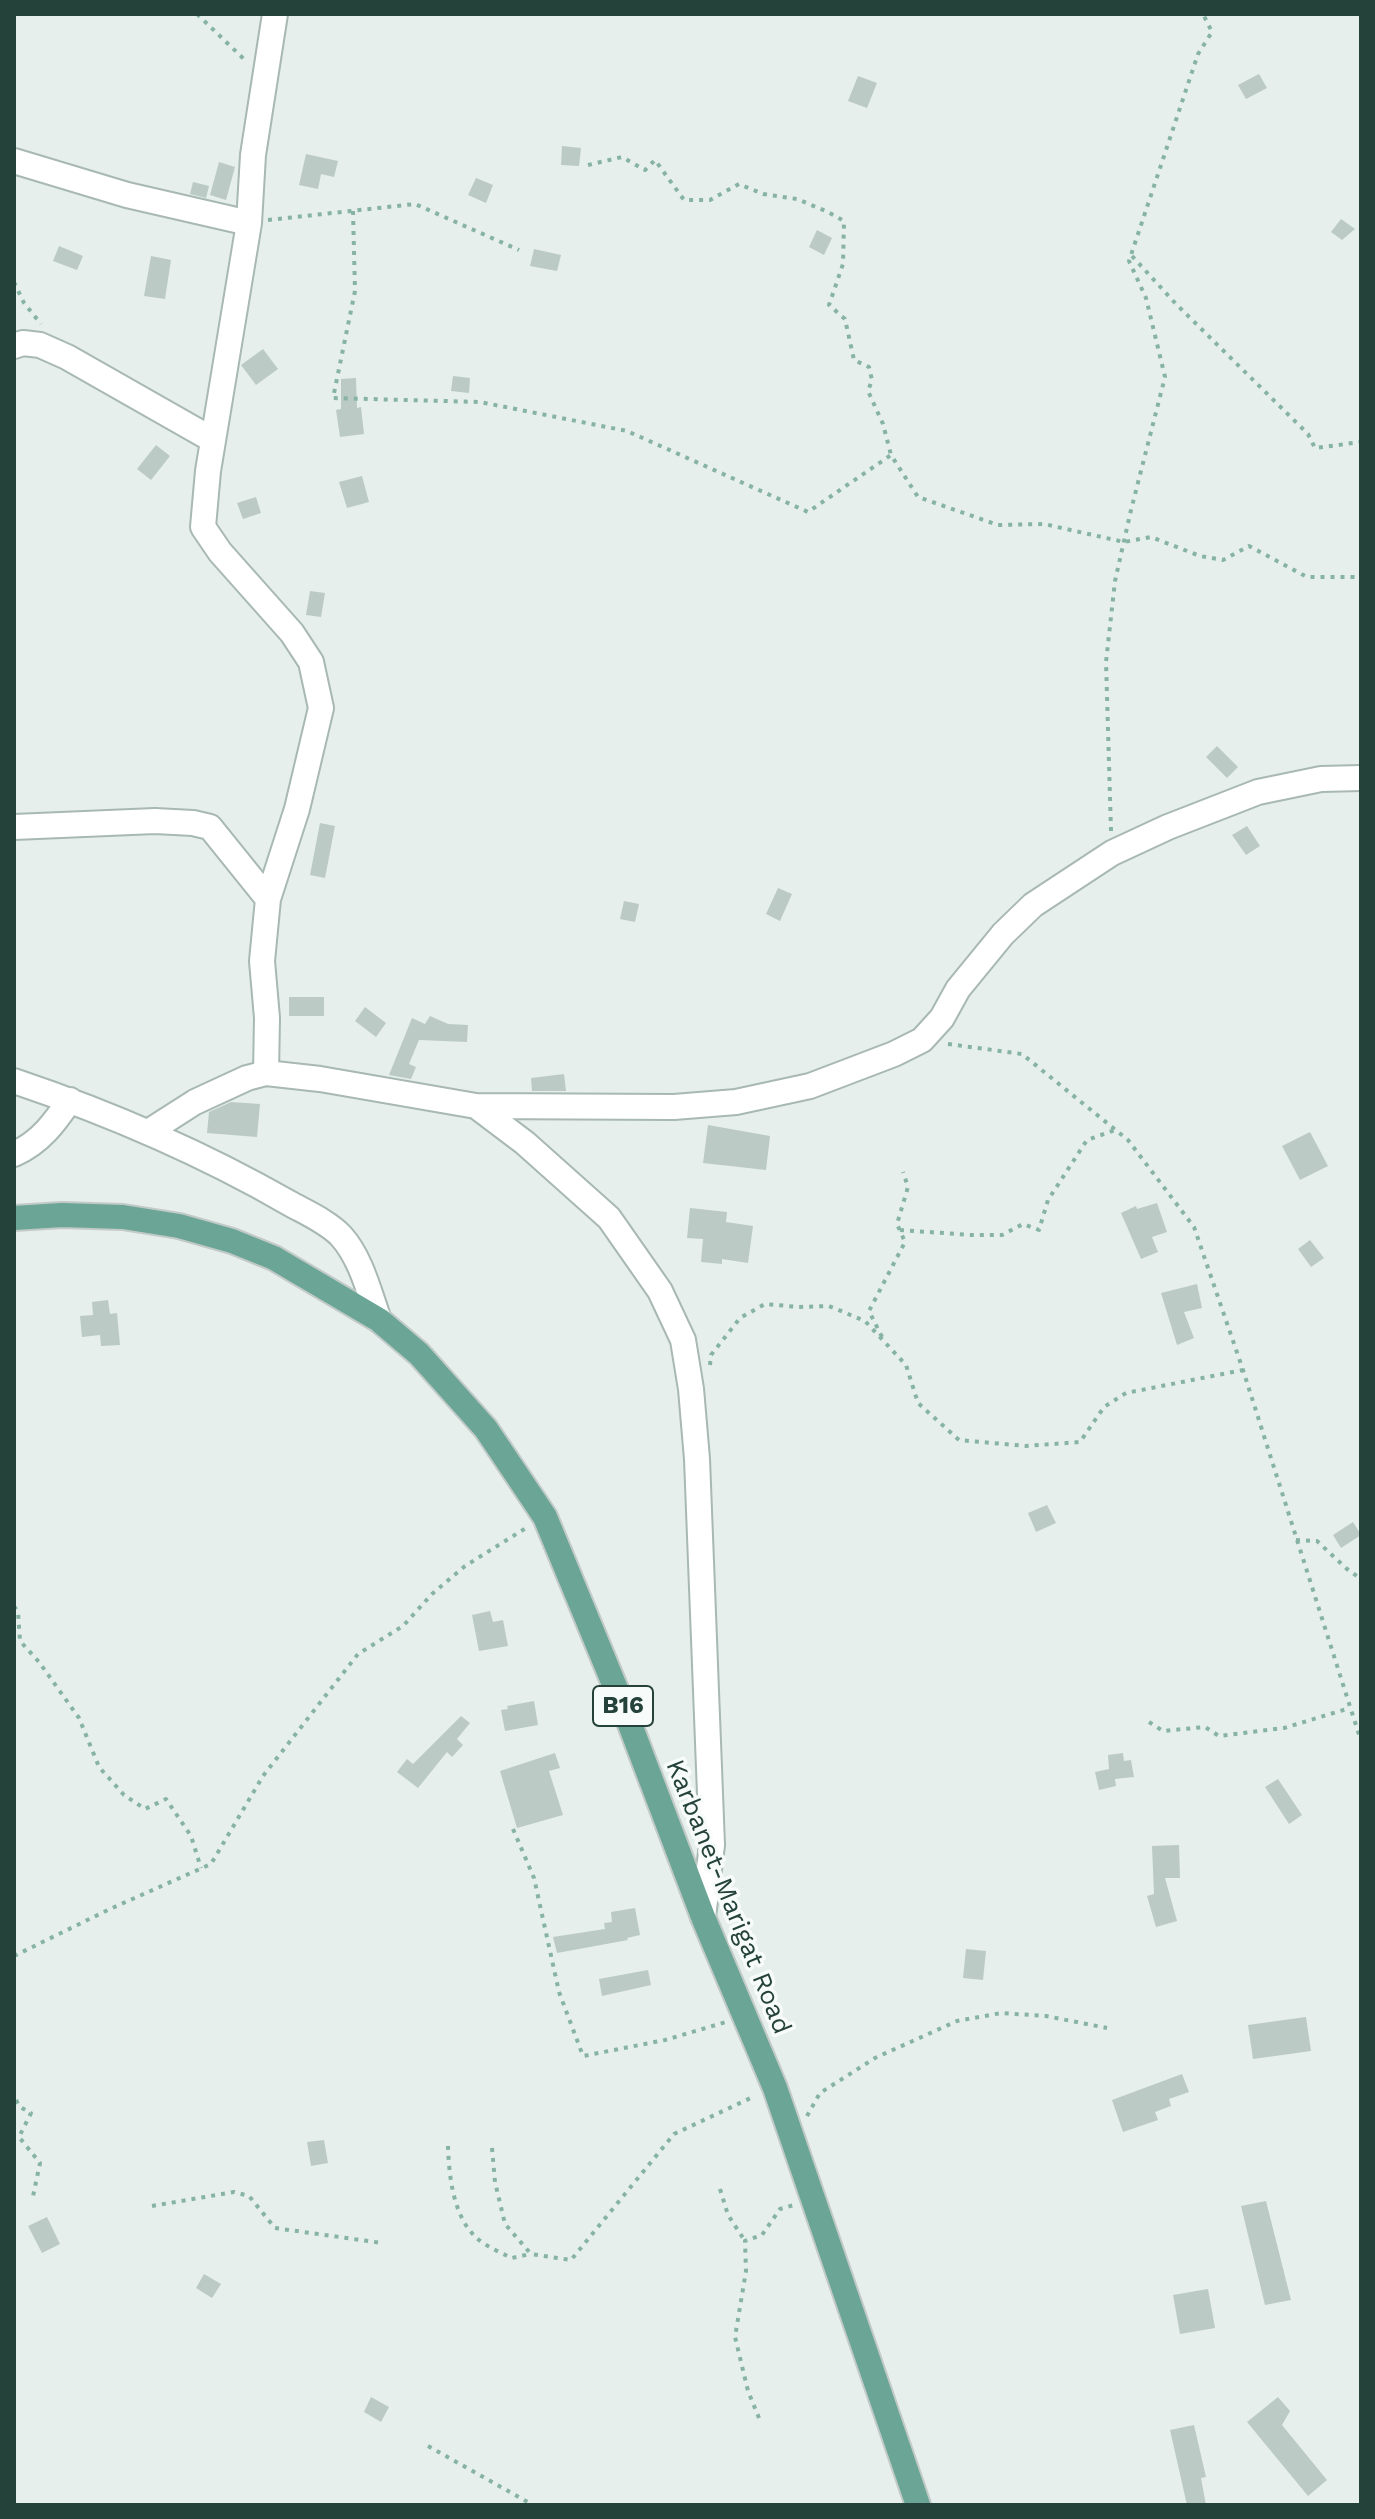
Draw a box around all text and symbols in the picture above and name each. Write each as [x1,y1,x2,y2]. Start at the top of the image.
road number: B16 [593,1686,653,1726]
street label: Karbanet-Marigat Road [659,1755,797,2039]

